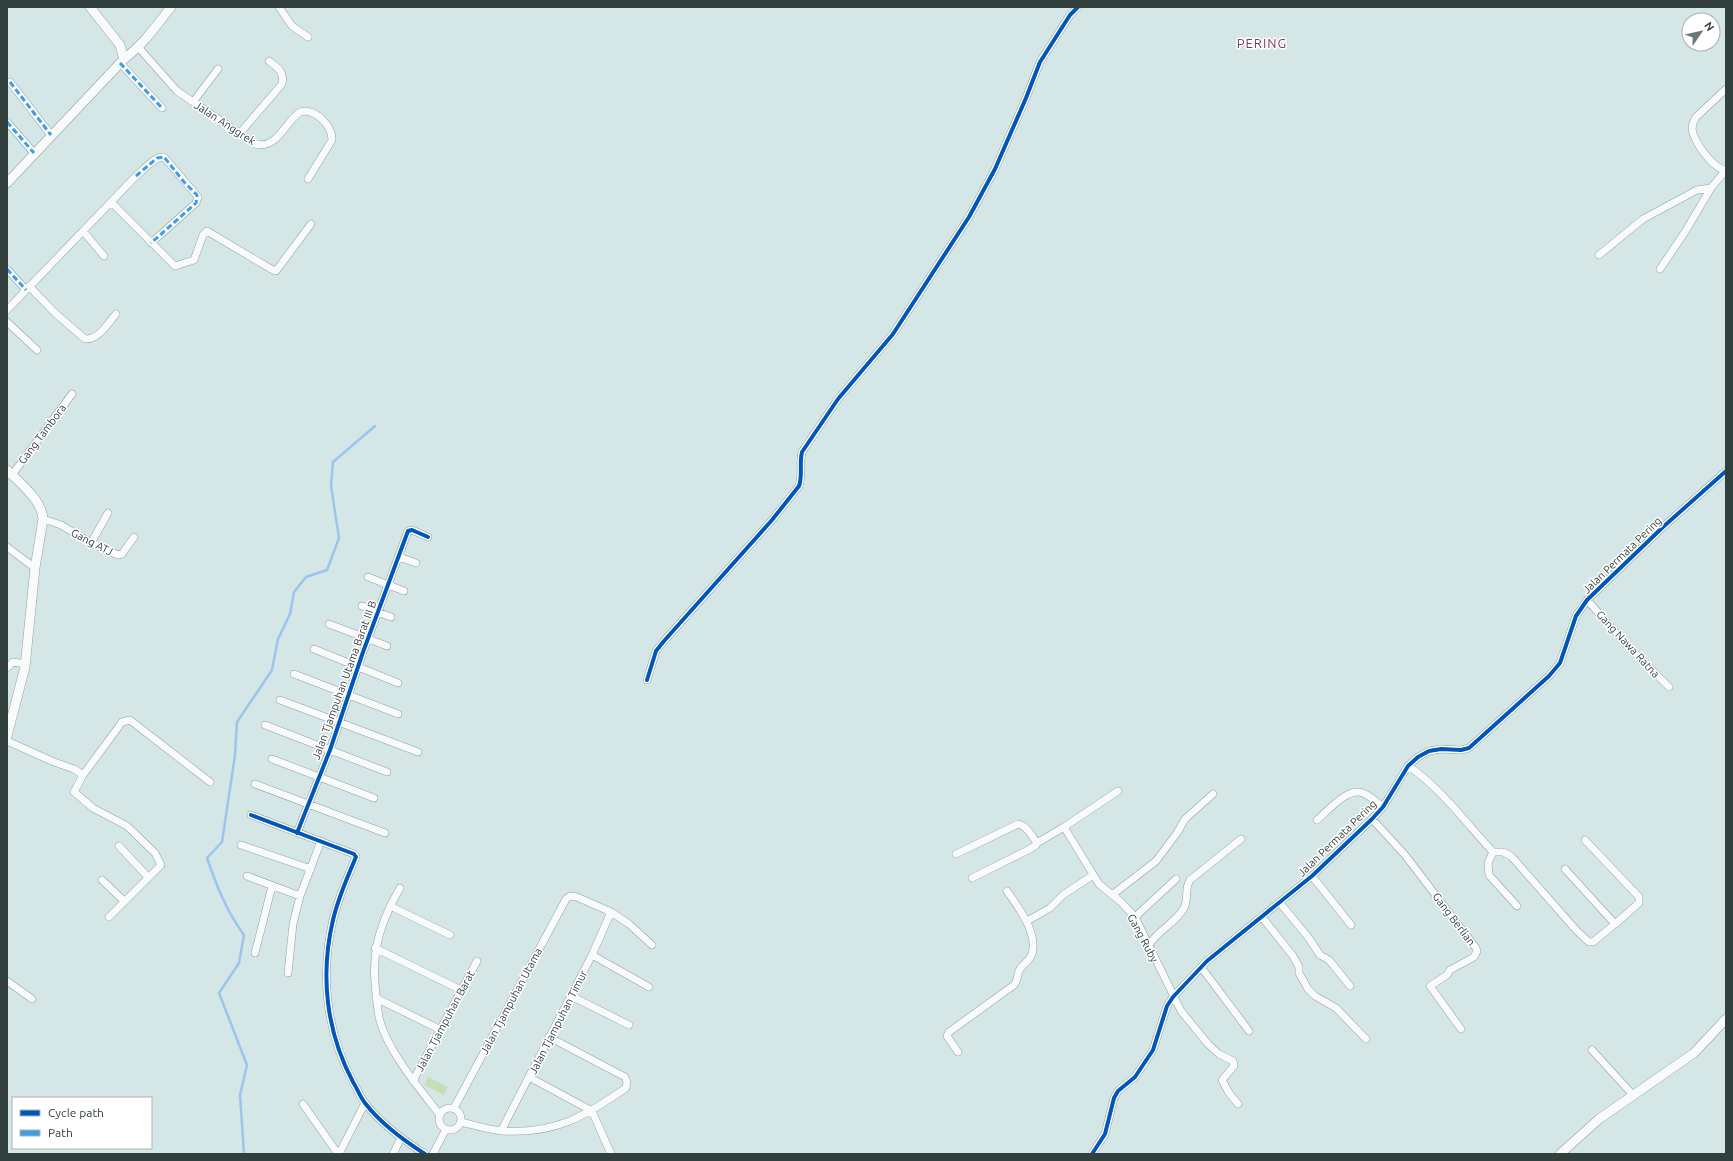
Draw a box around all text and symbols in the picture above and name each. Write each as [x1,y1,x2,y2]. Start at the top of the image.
north arrow [1681,12,1721,52]
text: N [1702,20,1717,33]
district label: PERING [1237,36,1287,50]
street label: Jalan Anggrek [192,99,258,147]
street label: Gang Tambora [16,402,68,466]
street label: Jalan Permata Pering [1580,514,1664,596]
street label: Gang ATJ [69,526,115,558]
street label: Jalan Tjampuhan Utama Barat III B [310,599,378,761]
street label: Gang Nawa Ratna [1594,608,1662,680]
street label: Jalan Permata Pering [1295,797,1379,879]
street label: Gang Berlian [1430,890,1478,948]
street label: Gang Ruby [1125,912,1161,965]
street label: Jalan Tjampuhan Utama [478,946,544,1056]
street label: Jalan Tjampuhan Timur [527,967,590,1076]
street label: Jalan Tjampuhan Barat [413,968,477,1074]
legend [12,1097,152,1149]
text: Cycle path [48,1106,104,1119]
text: Path [48,1126,73,1139]

